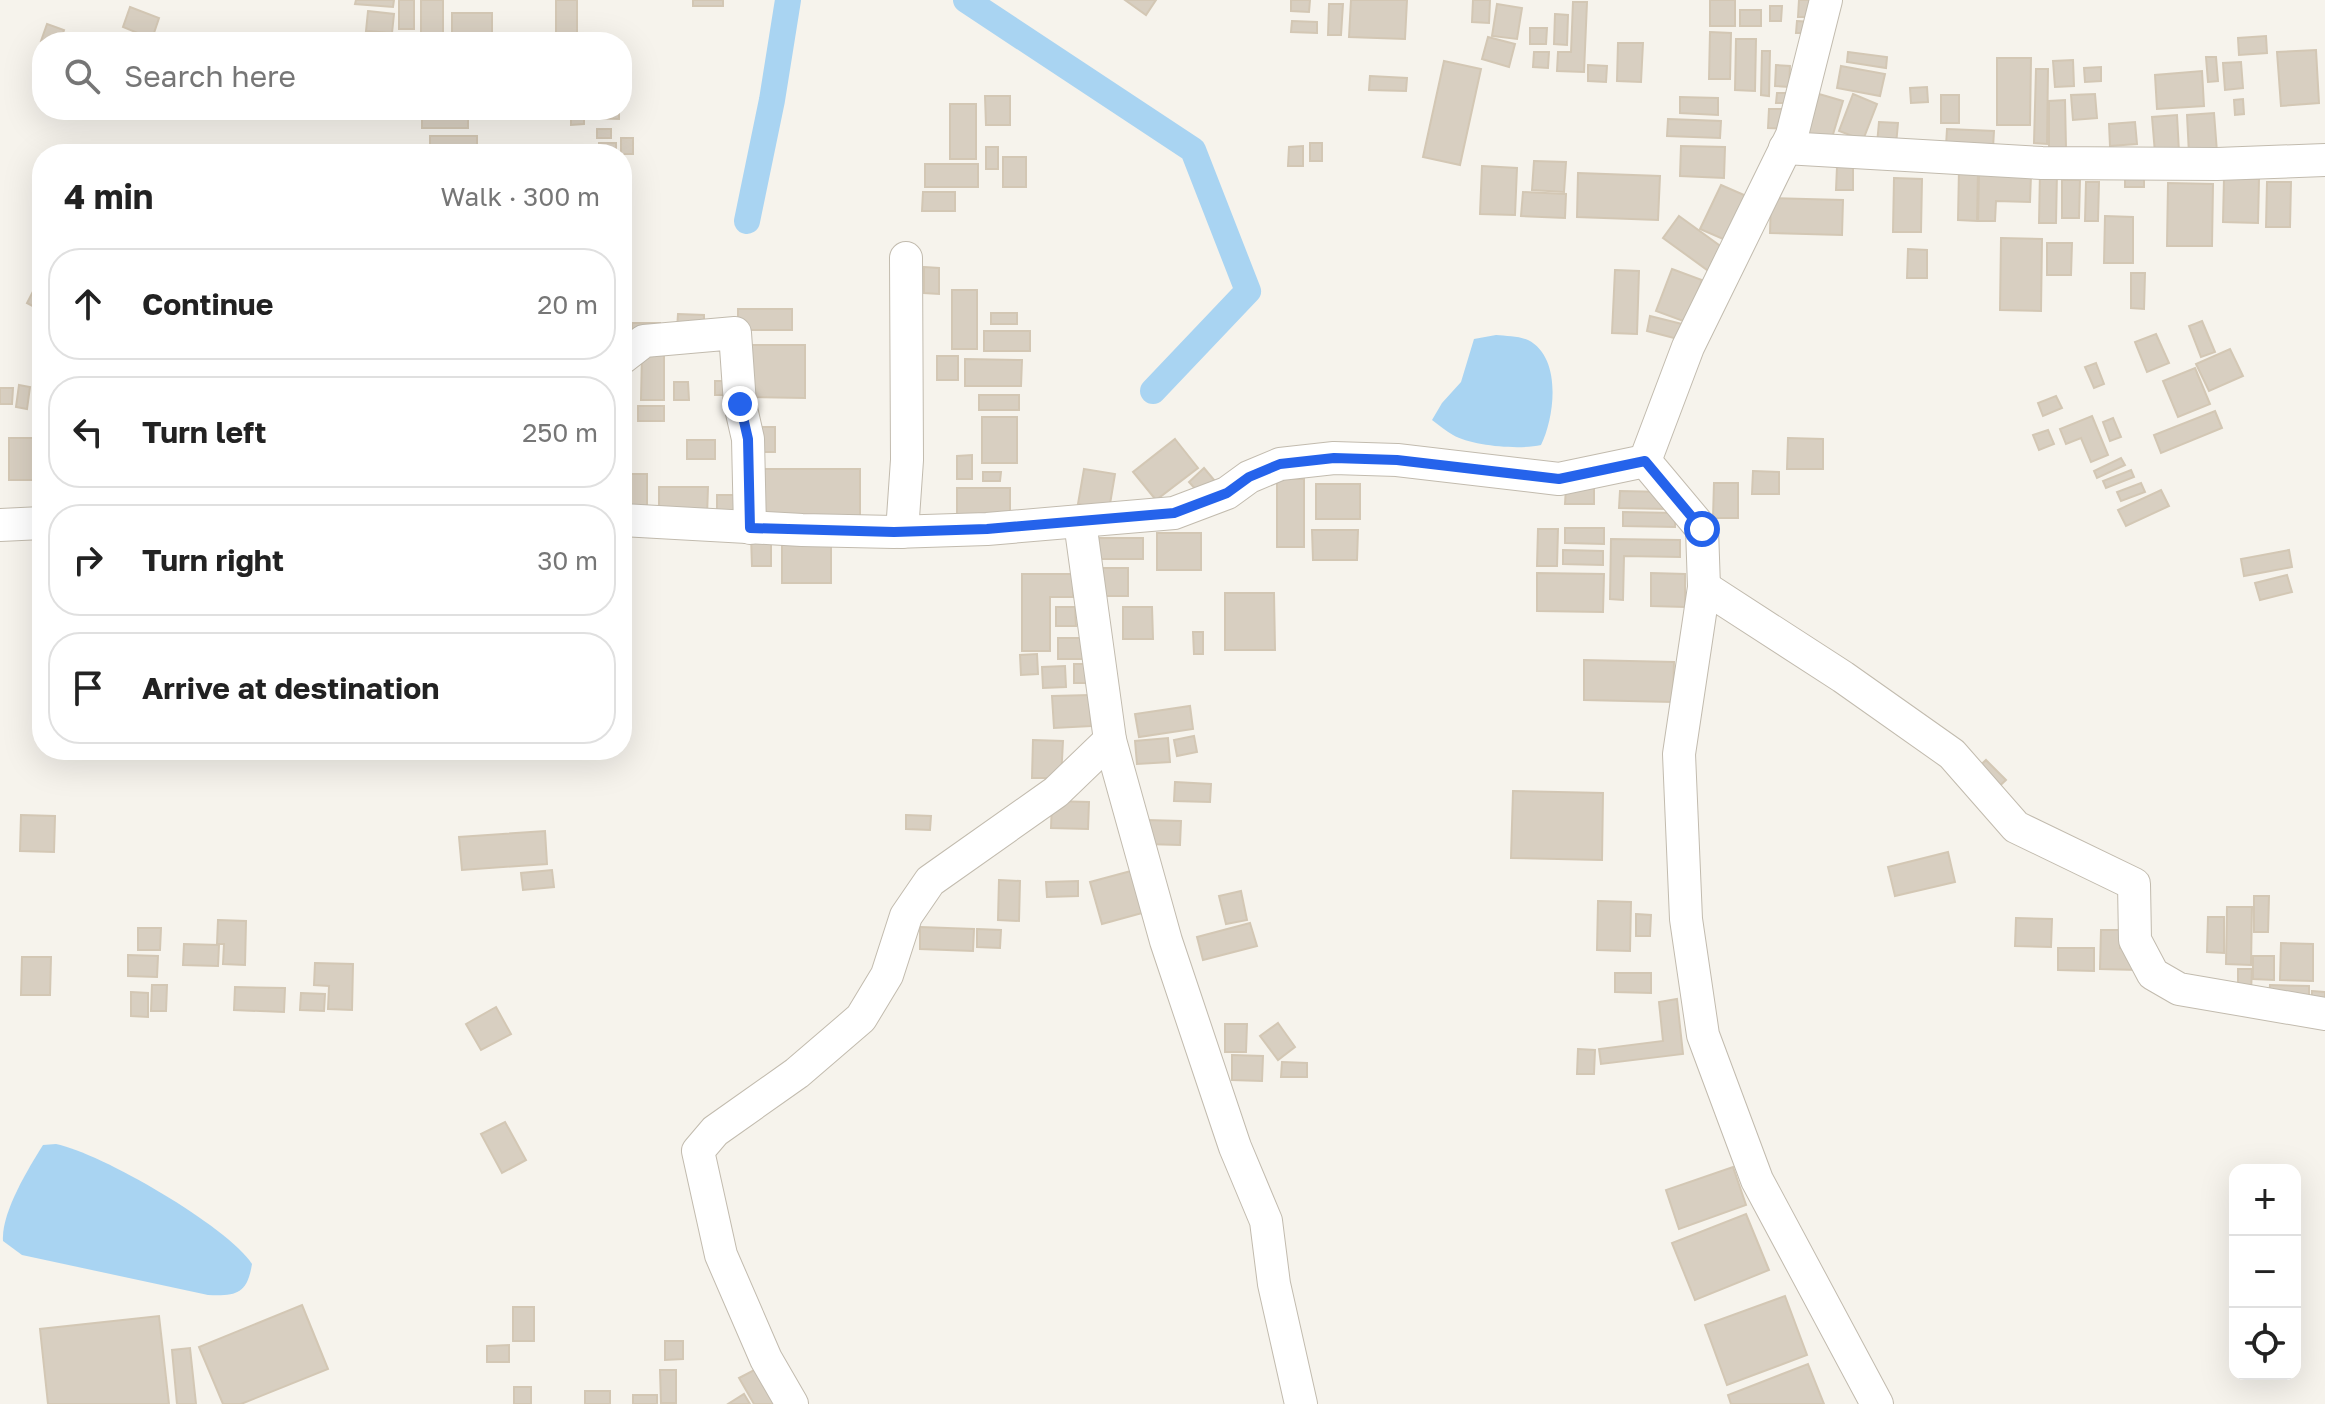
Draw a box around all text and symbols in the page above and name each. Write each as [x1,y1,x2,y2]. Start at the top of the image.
search box [32,32,632,120]
icon: search [60,54,104,98]
text: Search here [124,58,296,94]
text: 4 min [64,176,153,216]
text: Walk · 300 m [441,181,600,212]
icon: ahead [66,282,110,326]
text: Continue [142,286,273,322]
text: 20 m [537,289,598,320]
route end [722,386,758,422]
icon: left [66,410,110,454]
text: Turn left [142,414,267,450]
text: 250 m [522,417,598,448]
route start [1684,511,1720,547]
icon: right [66,538,110,582]
text: Turn right [142,542,284,578]
text: 30 m [537,545,598,576]
icon: arrive [66,666,110,710]
text: Arrive at destination [142,670,439,706]
map controls [2229,1164,2301,1380]
button: + [2229,1164,2301,1236]
button: − [2229,1236,2301,1308]
button: locate [2229,1308,2301,1380]

